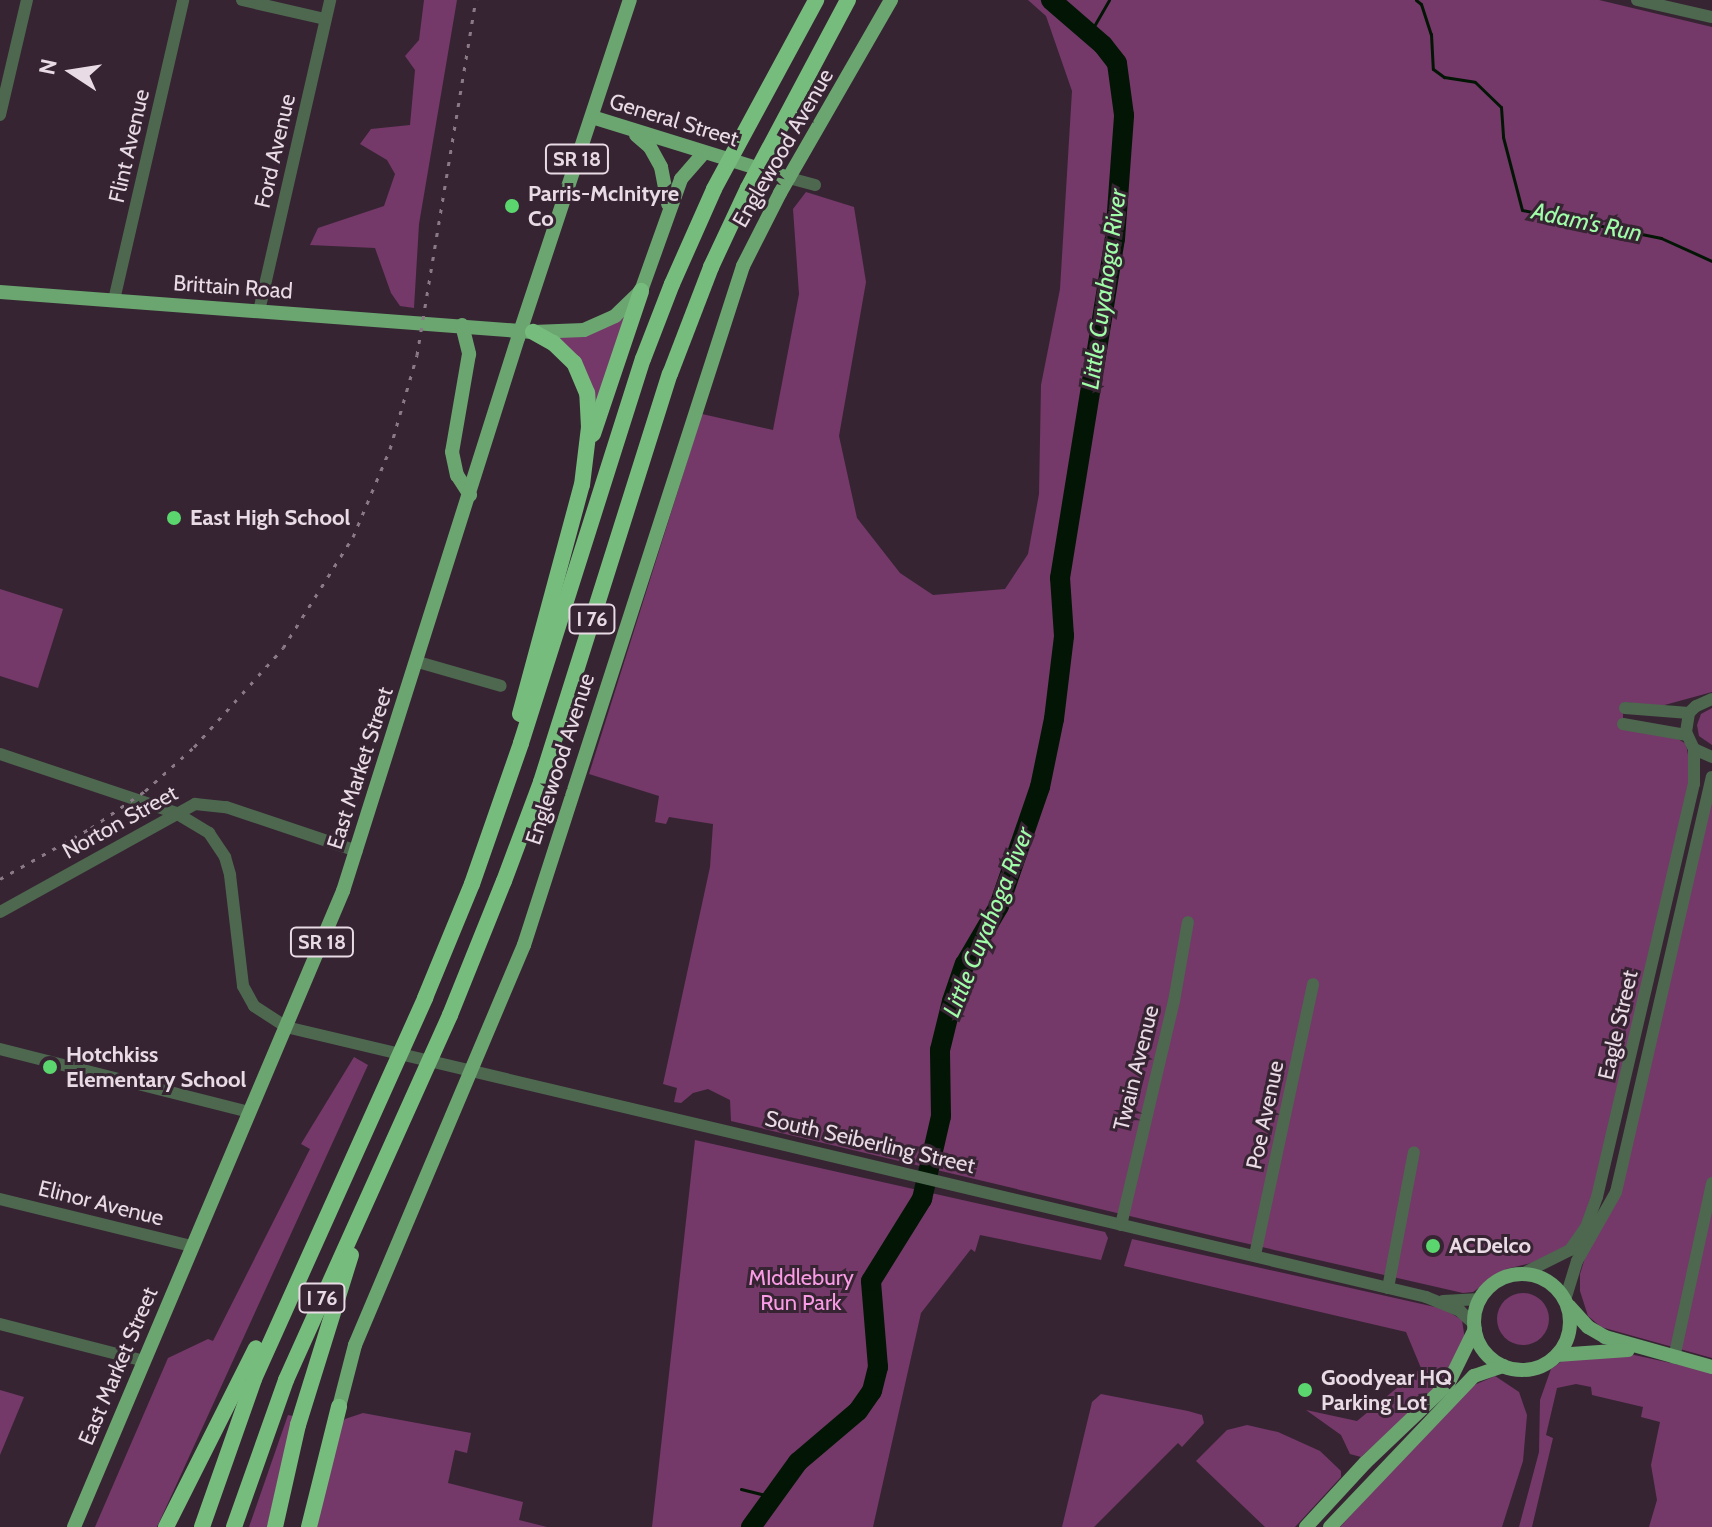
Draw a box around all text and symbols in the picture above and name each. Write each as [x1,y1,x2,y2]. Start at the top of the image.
north arrow [32,32,112,112]
text: N [33,56,63,77]
street label: Englewood Avenue [727,64,839,232]
street label: Flint Avenue [103,87,155,205]
street label: General Street [606,88,742,152]
street label: Ford Avenue [249,91,301,211]
road number: SR 18 [543,143,611,175]
place label: Parris-McInityre Co [528,180,679,232]
water label: Little Cuyahoga River [1076,187,1132,391]
water label: Adam's Run [1529,196,1645,248]
marker: Parris-McInityre Co [503,197,521,215]
street label: Brittain Road [172,270,294,304]
place label: East High School [190,505,350,531]
marker: East High School [165,509,183,527]
road number: I 76 [568,603,616,635]
street label: Englewood Avenue [520,670,600,848]
street label: East Market Street [321,684,399,852]
street label: Norton Street [58,780,182,864]
water label: Little Cuyahoga River [937,823,1039,1021]
road number: SR 18 [288,926,356,958]
street label: Eagle Street [1593,968,1643,1082]
street label: Twain Avenue [1108,1003,1164,1133]
place label: Hotchkiss Elementary School [66,1041,246,1092]
marker: Hotchkiss Elementary School [41,1058,59,1076]
street label: Poe Avenue [1241,1058,1289,1172]
street label: South Seiberling Street [762,1105,978,1179]
street label: Elinor Avenue [36,1175,166,1231]
place label: ACDelco [1449,1233,1531,1259]
marker: ACDelco [1424,1237,1442,1255]
park label: MIddlebury Run Park [748,1264,854,1316]
road number: I 76 [298,1282,346,1314]
street label: East Market Street [73,1283,163,1449]
place label: Goodyear HQ Parking Lot [1321,1364,1452,1416]
marker: Goodyear HQ Parking Lot [1296,1381,1314,1399]

